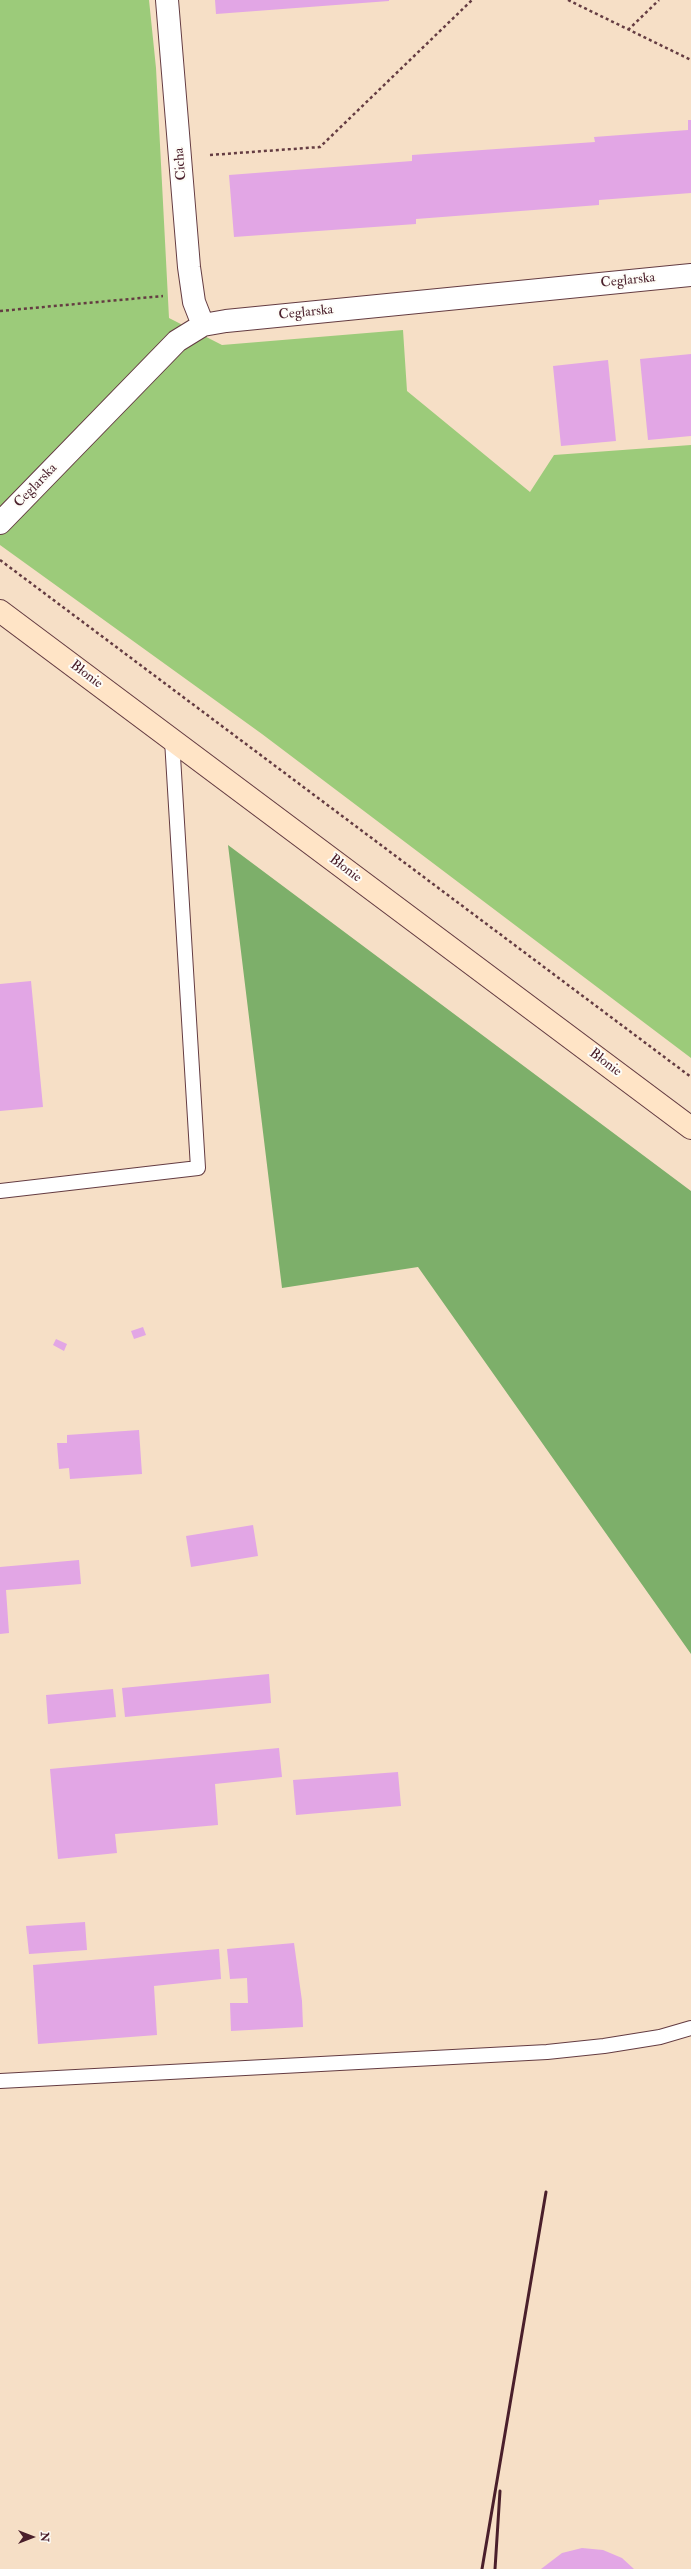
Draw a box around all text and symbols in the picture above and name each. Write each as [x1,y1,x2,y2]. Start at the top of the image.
street label: Cicha [171,147,191,181]
street label: Ceglarska [600,270,656,292]
street label: Ceglarska [278,302,334,324]
street label: Ceglarska [11,460,61,512]
street label: Błonie [67,657,105,693]
street label: Błonie [326,851,364,887]
street label: Błonie [586,1045,624,1081]
north arrow [12,2517,52,2557]
text: N [38,2532,51,2542]

